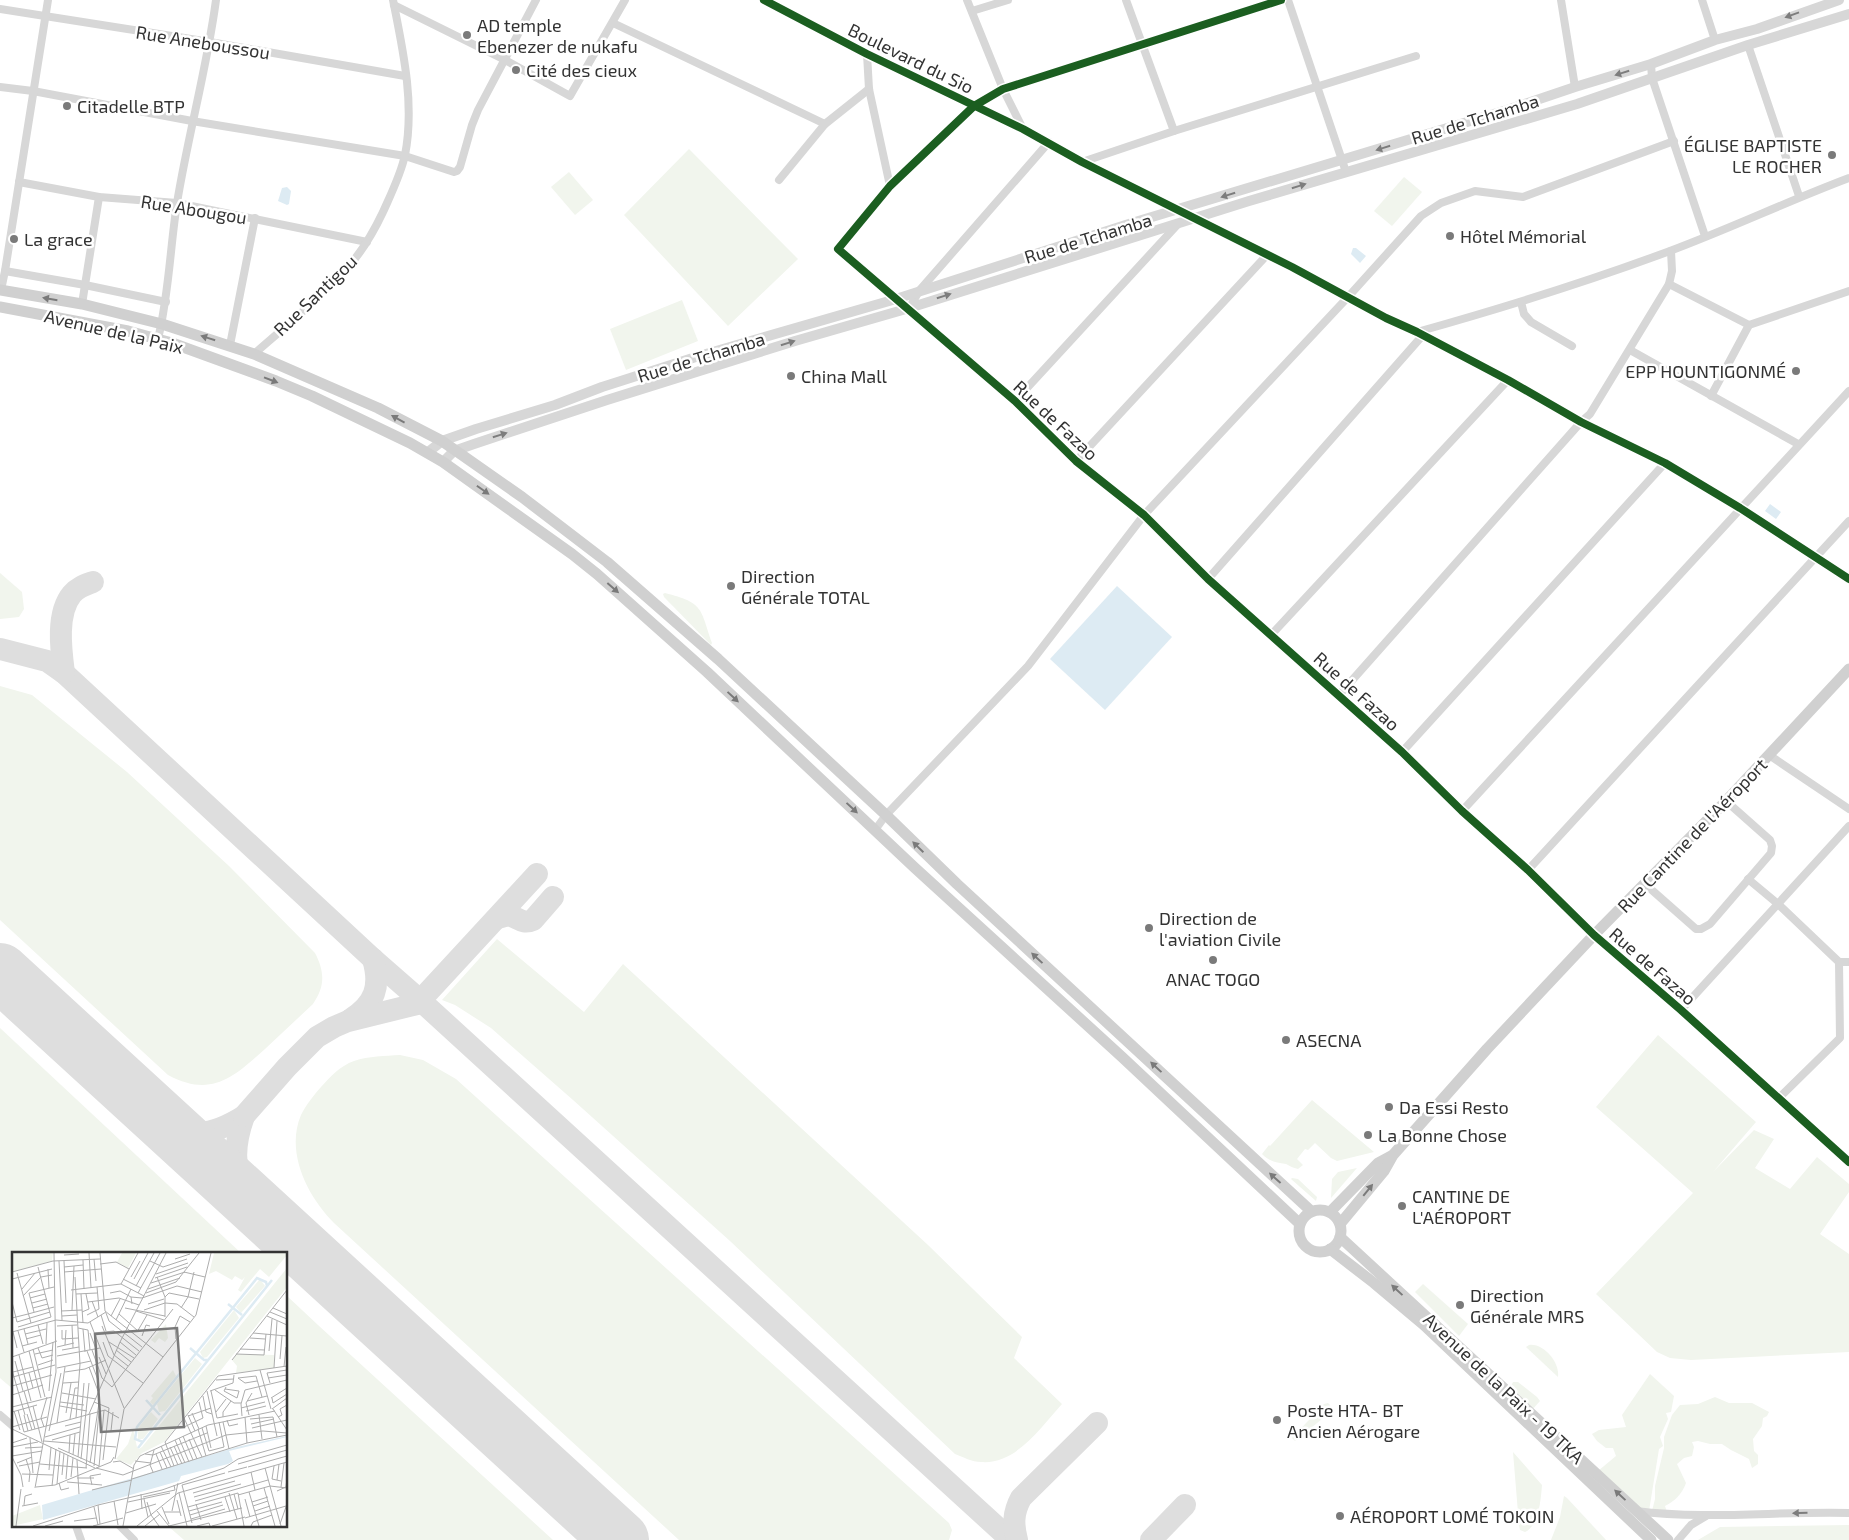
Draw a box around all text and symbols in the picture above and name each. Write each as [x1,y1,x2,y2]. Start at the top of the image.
one-way arrow [1785,12,1800,19]
place label: AD temple Ebenezer de nukafu [477,14,638,57]
street label: Boulevard du Sio [845,18,977,98]
street label: Rue Aneboussou [134,21,272,63]
marker: AD temple Ebenezer de nukafu [461,29,473,41]
place label: Cité des cieux [526,59,638,81]
marker: Cité des cieux [510,64,522,76]
one-way arrow [1614,69,1629,77]
street label: Rue de Tchamba [1409,89,1541,149]
place label: Citadelle BTP [77,95,185,117]
marker: Citadelle BTP [61,100,73,112]
place label: ÉGLISE BAPTISTE LE ROCHER [1684,134,1822,177]
one-way arrow [1376,144,1391,152]
marker: ÉGLISE BAPTISTE LE ROCHER [1826,149,1838,161]
one-way arrow [1292,181,1307,189]
street label: Rue Abougou [139,190,249,228]
one-way arrow [1220,191,1235,199]
street label: Rue de Tchamba [1022,208,1154,268]
place label: Hôtel Mémorial [1460,225,1587,247]
place label: La grace [24,228,93,250]
marker: Hôtel Mémorial [1444,230,1456,242]
marker: La grace [8,233,20,245]
street label: Rue Santigou [269,250,361,340]
one-way arrow [936,292,951,300]
one-way arrow [42,294,58,302]
street label: Avenue de la Paix [42,304,186,358]
street label: Rue de Tchamba [635,327,767,387]
one-way arrow [200,334,215,342]
one-way arrow [781,339,796,346]
place label: EPP HOUNTIGONMÉ [1625,360,1786,382]
place label: China Mall [801,365,888,387]
marker: EPP HOUNTIGONMÉ [1790,365,1802,377]
marker: China Mall [785,370,797,382]
street label: Rue de Fazao [1009,375,1103,465]
one-way arrow [264,376,279,384]
one-way arrow [391,415,406,423]
one-way arrow [493,431,508,439]
one-way arrow [476,485,490,495]
place label: Direction Générale TOTAL [741,565,870,608]
marker: Direction Générale TOTAL [725,580,737,592]
one-way arrow [606,582,619,593]
street label: Rue de Fazao [1310,647,1404,735]
one-way arrow [727,691,739,703]
street label: Rue Cantine de l'Aéroport [1613,753,1772,917]
one-way arrow [845,802,857,814]
one-way arrow [912,841,924,853]
place label: Direction de l'aviation Civile [1159,907,1281,950]
marker: Direction de l'aviation Civile [1143,922,1155,934]
street label: Rue de Fazao [1605,922,1701,1010]
one-way arrow [1030,952,1043,963]
marker: ANAC TOGO [1207,954,1219,966]
place label: ANAC TOGO [1166,968,1260,990]
place label: ASECNA [1296,1029,1362,1051]
marker: ASECNA [1280,1034,1292,1046]
one-way arrow [1151,1061,1163,1073]
place label: Da Essi Resto [1399,1096,1509,1118]
marker: Da Essi Resto [1383,1101,1395,1113]
place label: La Bonne Chose [1378,1124,1507,1146]
marker: La Bonne Chose [1362,1129,1374,1141]
one-way arrow [1269,1173,1282,1184]
one-way arrow [1362,1184,1373,1197]
place label: CANTINE DE L'AÉROPORT [1412,1185,1512,1228]
marker: CANTINE DE L'AÉROPORT [1396,1200,1408,1212]
inset map [12,1252,288,1528]
one-way arrow [1392,1284,1404,1296]
place label: Direction Générale MRS [1470,1284,1584,1327]
marker: Direction Générale MRS [1454,1299,1466,1311]
street label: Avenue de la Paix - 19 TKA [1419,1308,1589,1469]
place label: Poste HTA- BT Ancien Aérogare [1287,1399,1420,1442]
marker: Poste HTA- BT Ancien Aérogare [1271,1414,1283,1426]
one-way arrow [1614,1489,1626,1501]
place label: AÉROPORT LOMÉ TOKOIN [1350,1505,1554,1527]
one-way arrow [1792,1509,1808,1517]
marker: AÉROPORT LOMÉ TOKOIN [1334,1510,1346,1522]

